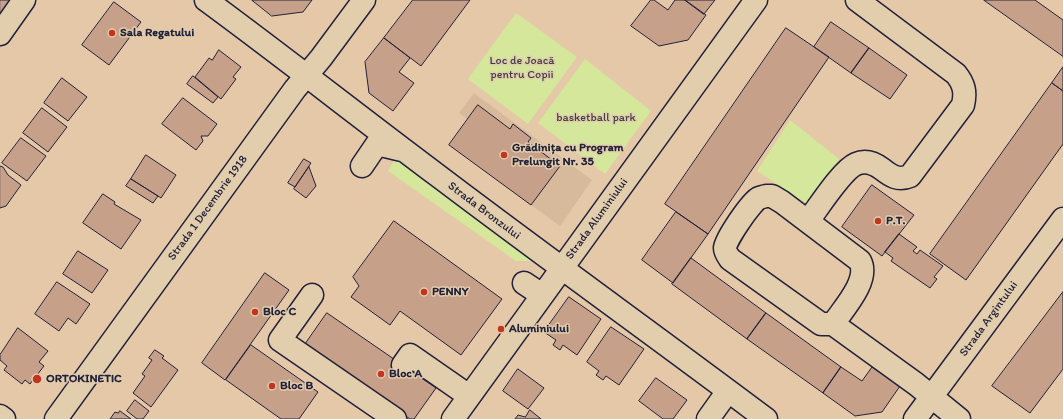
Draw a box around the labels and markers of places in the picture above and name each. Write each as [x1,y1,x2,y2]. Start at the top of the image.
place label: Sala Regatului [120,26,194,40]
marker: Sala Regatului [107,28,117,38]
place label: Grădinița cu Program Prelungit Nr. 35 [512,141,624,169]
marker: Grădinița cu Program Prelungit Nr. 35 [499,150,509,160]
place label: P.T. [886,214,905,228]
marker: P.T. [873,216,883,226]
place label: PENNY [432,285,469,299]
marker: PENNY [419,287,429,297]
place label: Bloc C [263,305,296,319]
marker: Bloc C [250,307,260,317]
place label: Aluminiului [509,322,569,336]
marker: Aluminiului [496,324,506,334]
place label: Bloc A [389,367,422,381]
marker: Bloc A [376,369,386,379]
place label: ORTOKINETIC [46,372,122,386]
marker: ORTOKINETIC [31,373,43,385]
place label: Bloc B [280,379,313,393]
marker: Bloc B [267,381,277,391]

